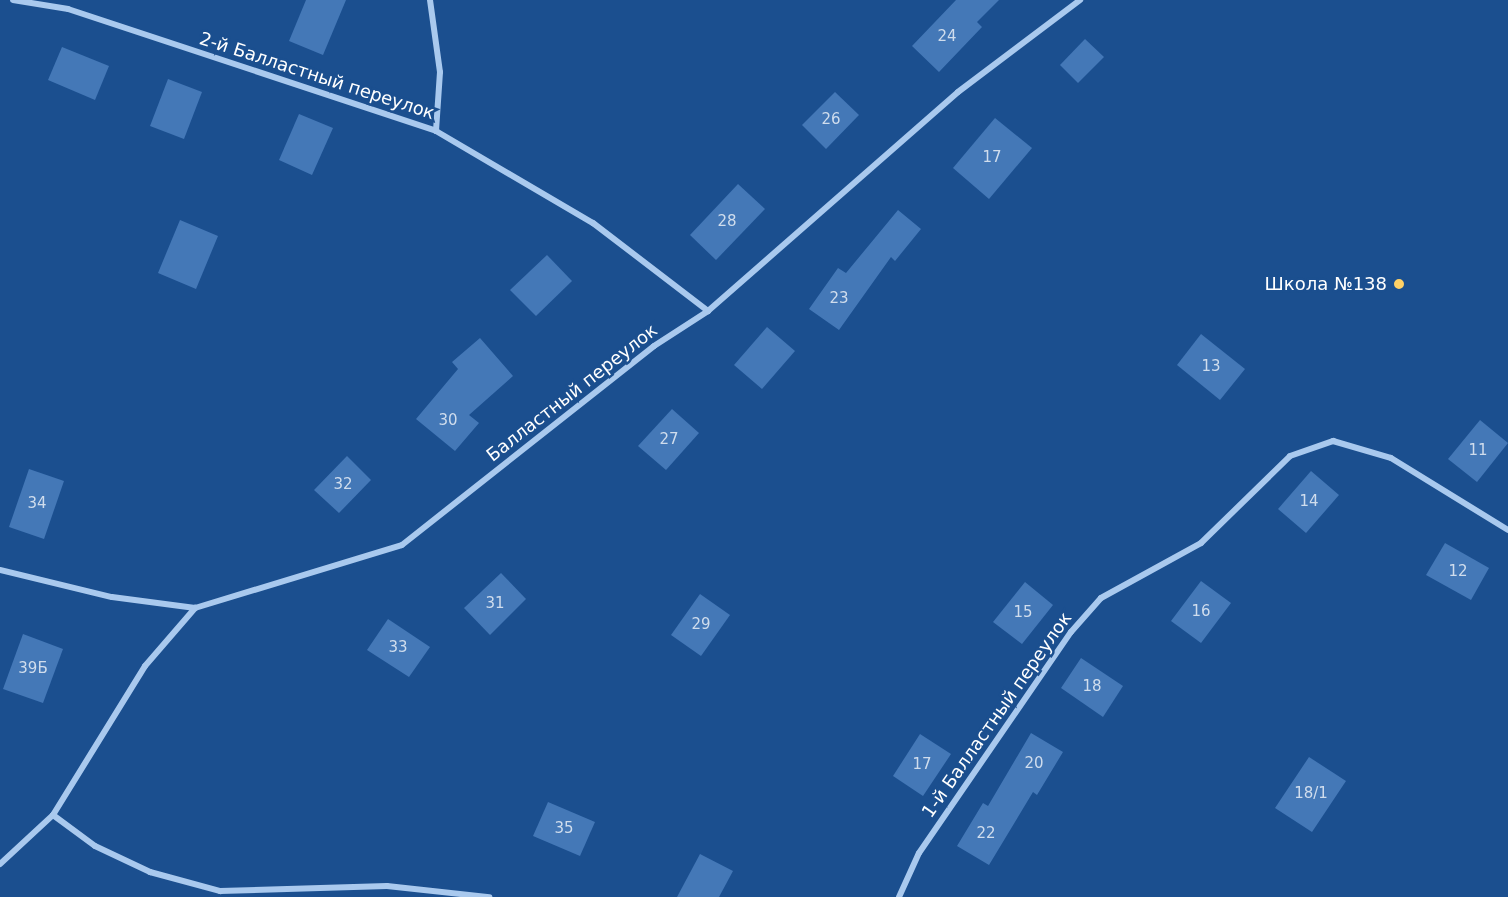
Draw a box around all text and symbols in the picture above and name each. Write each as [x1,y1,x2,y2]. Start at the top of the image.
street label: 2-й Балластный переулок [197,28,437,124]
house number: 24 [937,28,957,46]
house number: 26 [821,111,841,129]
house number: 17 [982,149,1002,167]
house number: 28 [717,213,737,231]
place label: Школа №138 [1265,273,1387,295]
marker: Школа №138 [1392,277,1406,291]
house number: 23 [829,290,849,308]
street label: Балластный переулок [482,320,662,466]
house number: 13 [1201,358,1221,376]
house number: 30 [438,412,458,430]
house number: 27 [659,431,679,449]
house number: 11 [1468,442,1488,460]
house number: 32 [333,476,353,494]
house number: 14 [1299,493,1319,511]
house number: 34 [27,495,47,513]
house number: 12 [1448,563,1468,581]
house number: 31 [485,595,505,613]
house number: 16 [1191,603,1211,621]
house number: 15 [1013,604,1033,622]
street label: 1-й Балластный переулок [918,608,1076,822]
house number: 29 [691,616,711,634]
house number: 33 [388,639,408,657]
house number: 39Б [18,660,48,678]
house number: 18 [1082,678,1102,696]
house number: 20 [1024,755,1044,773]
house number: 17 [912,756,932,774]
house number: 18/1 [1294,785,1328,803]
house number: 35 [554,820,574,838]
house number: 22 [976,825,996,843]

